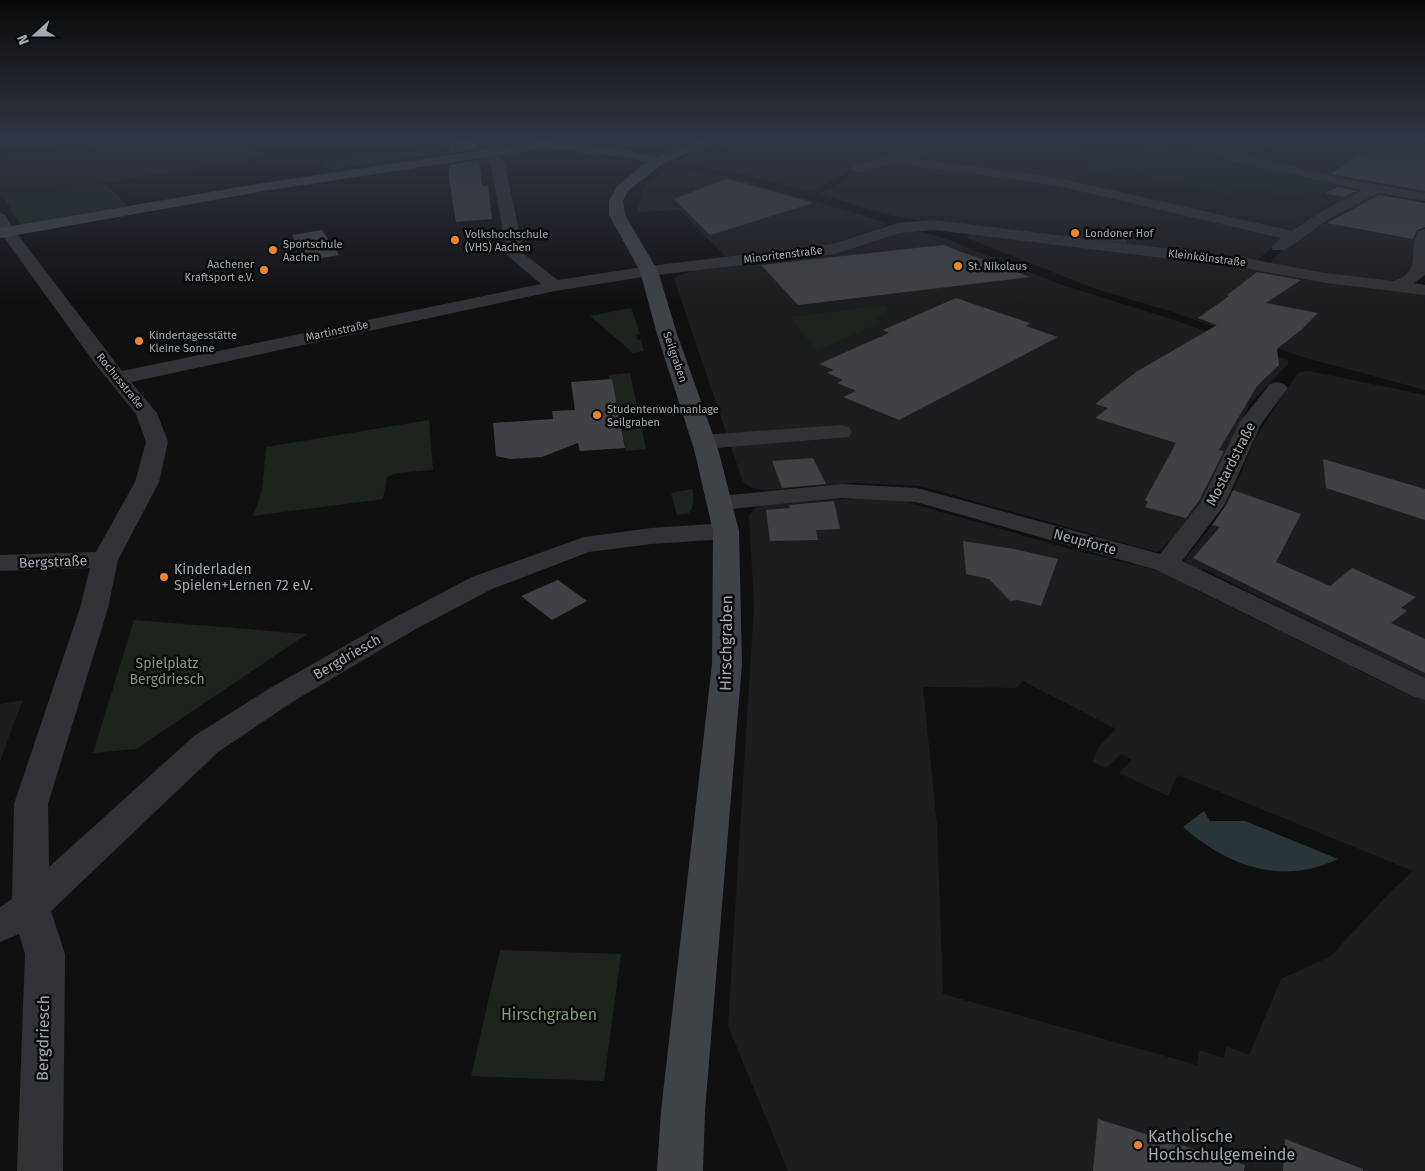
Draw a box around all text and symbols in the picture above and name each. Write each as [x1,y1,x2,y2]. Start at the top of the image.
north arrow [10,10,60,60]
text: N [14,32,33,47]
marker: Londoner Hof [1069,227,1081,239]
place label: Londoner Hof [1085,227,1155,240]
place label: Volkshochschule (VHS) Aachen [465,228,548,254]
marker: Volkshochschule (VHS) Aachen [449,234,461,246]
place label: Sportschule Aachen [283,238,343,264]
marker: Sportschule Aachen [267,244,279,256]
street label: Minoritenstraße [743,244,823,266]
street label: Kleinkölnstraße [1167,247,1247,269]
place label: Aachener Kraftsport e.V. [185,258,255,284]
marker: St. Nikolaus [952,260,964,272]
place label: St. Nikolaus [968,260,1027,273]
marker: Aachener Kraftsport e.V. [258,264,270,276]
street label: Martinstraße [304,318,370,344]
place label: Kindertagesstätte Kleine Sonne [149,329,237,355]
street label: Seilgraben [660,330,690,384]
marker: Kindertagesstätte Kleine Sonne [133,335,145,347]
street label: Rochusstraße [94,351,146,411]
place label: Studentenwohnanlage Seilgraben [607,403,719,429]
marker: Studentenwohnanlage Seilgraben [591,409,603,421]
street label: Mostardstraße [1203,419,1259,509]
street label: Neupforte [1052,525,1118,559]
street label: Bergstraße [18,552,88,572]
place label: Kinderladen Spielen+Lernen 72 e.V. [174,561,313,594]
marker: Kinderladen Spielen+Lernen 72 e.V. [158,571,170,583]
street label: Hirschgraben [716,595,736,691]
street label: Bergdriesch [310,631,384,683]
park label: Spielplatz Bergdriesch [129,655,205,688]
street label: Bergdriesch [33,995,53,1081]
park label: Hirschgraben [501,1005,597,1024]
place label: Katholische Hochschulgemeinde [1148,1127,1295,1164]
marker: Katholische Hochschulgemeinde [1132,1139,1144,1151]

